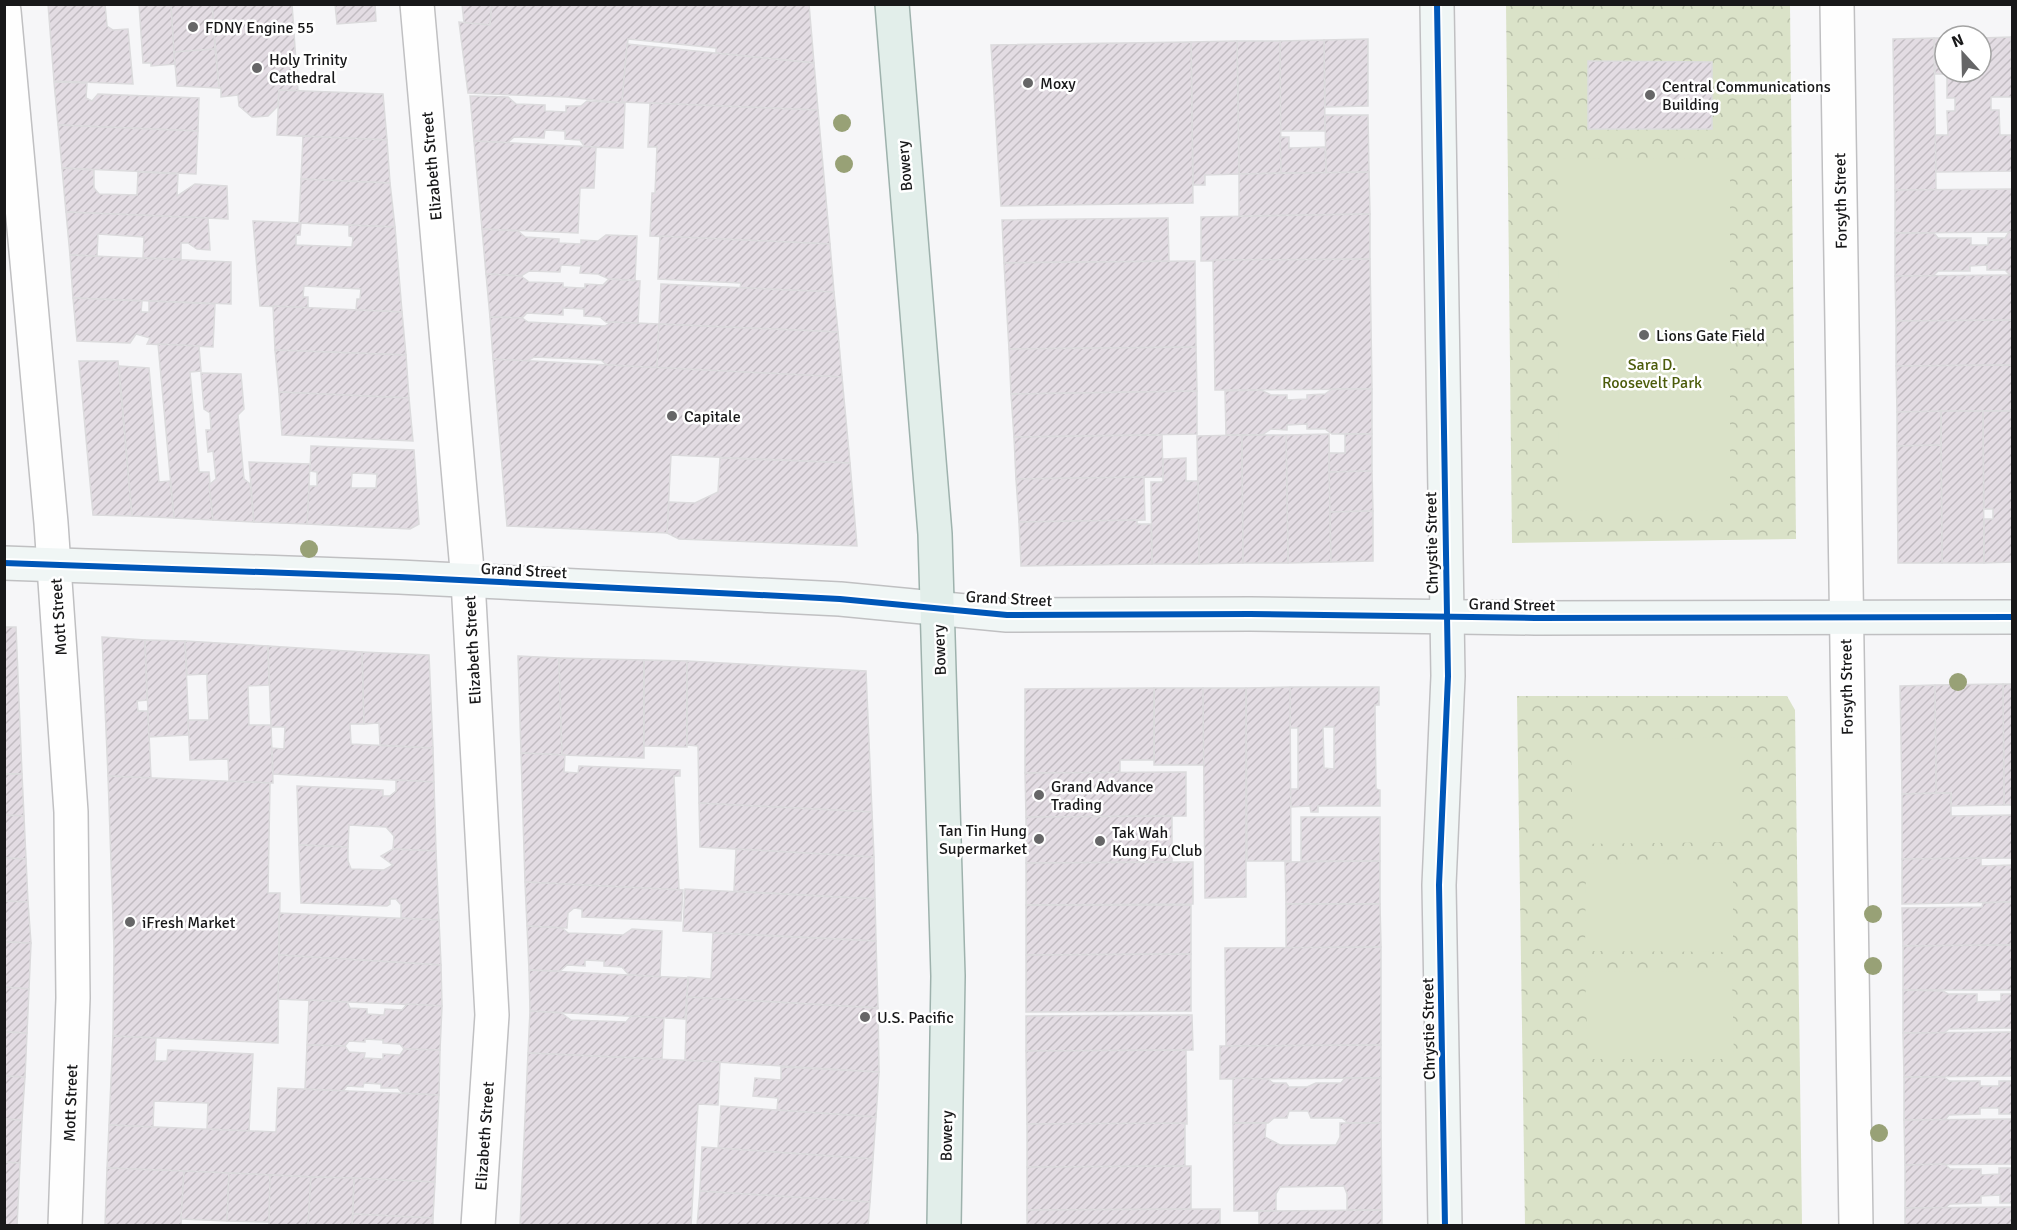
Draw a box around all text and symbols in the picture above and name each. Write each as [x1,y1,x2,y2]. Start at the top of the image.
place label: FDNY Engine 55 [205,18,314,38]
marker: FDNY Engine 55 [186,20,200,34]
north arrow [1933,24,1993,84]
text: N [1949,30,1967,52]
place label: Holy Trinity Cathedral [269,50,348,88]
marker: Holy Trinity Cathedral [250,61,264,75]
place label: Moxy [1040,74,1076,94]
marker: Moxy [1021,76,1035,90]
place label: Central Communications Building [1662,77,1831,115]
marker: Central Communications Building [1643,88,1657,102]
street label: Elizabeth Street [417,110,447,221]
street label: Bowery [893,139,917,192]
street label: Forsyth Street [1830,152,1852,249]
place label: Lions Gate Field [1656,326,1765,346]
marker: Lions Gate Field [1637,328,1651,342]
park label: Sara D. Roosevelt Park [1602,355,1702,393]
place label: Capitale [684,407,741,427]
marker: Capitale [665,409,679,423]
street label: Chrystie Street [1421,491,1443,594]
street label: Grand Street [480,559,568,583]
street label: Mott Street [46,577,72,656]
street label: Grand Street [965,587,1053,611]
street label: Elizabeth Street [460,594,486,705]
street label: Grand Street [1469,594,1556,616]
street label: Bowery [929,624,951,676]
street label: Forsyth Street [1836,638,1858,735]
place label: Grand Advance Trading [1051,777,1154,815]
marker: Grand Advance Trading [1032,788,1046,802]
place label: Tan Tin Hung Supermarket [939,821,1027,859]
place label: Tak Wah Kung Fu Club [1112,823,1202,861]
marker: Tan Tin Hung Supermarket [1032,832,1046,846]
marker: Tak Wah Kung Fu Club [1093,834,1107,848]
place label: iFresh Market [142,913,236,933]
marker: iFresh Market [123,915,137,929]
street label: Chrystie Street [1418,977,1440,1080]
place label: U.S. Pacific [877,1008,954,1028]
marker: U.S. Pacific [858,1010,872,1024]
street label: Mott Street [60,1064,82,1142]
street label: Elizabeth Street [471,1080,499,1191]
street label: Bowery [937,1110,957,1162]

